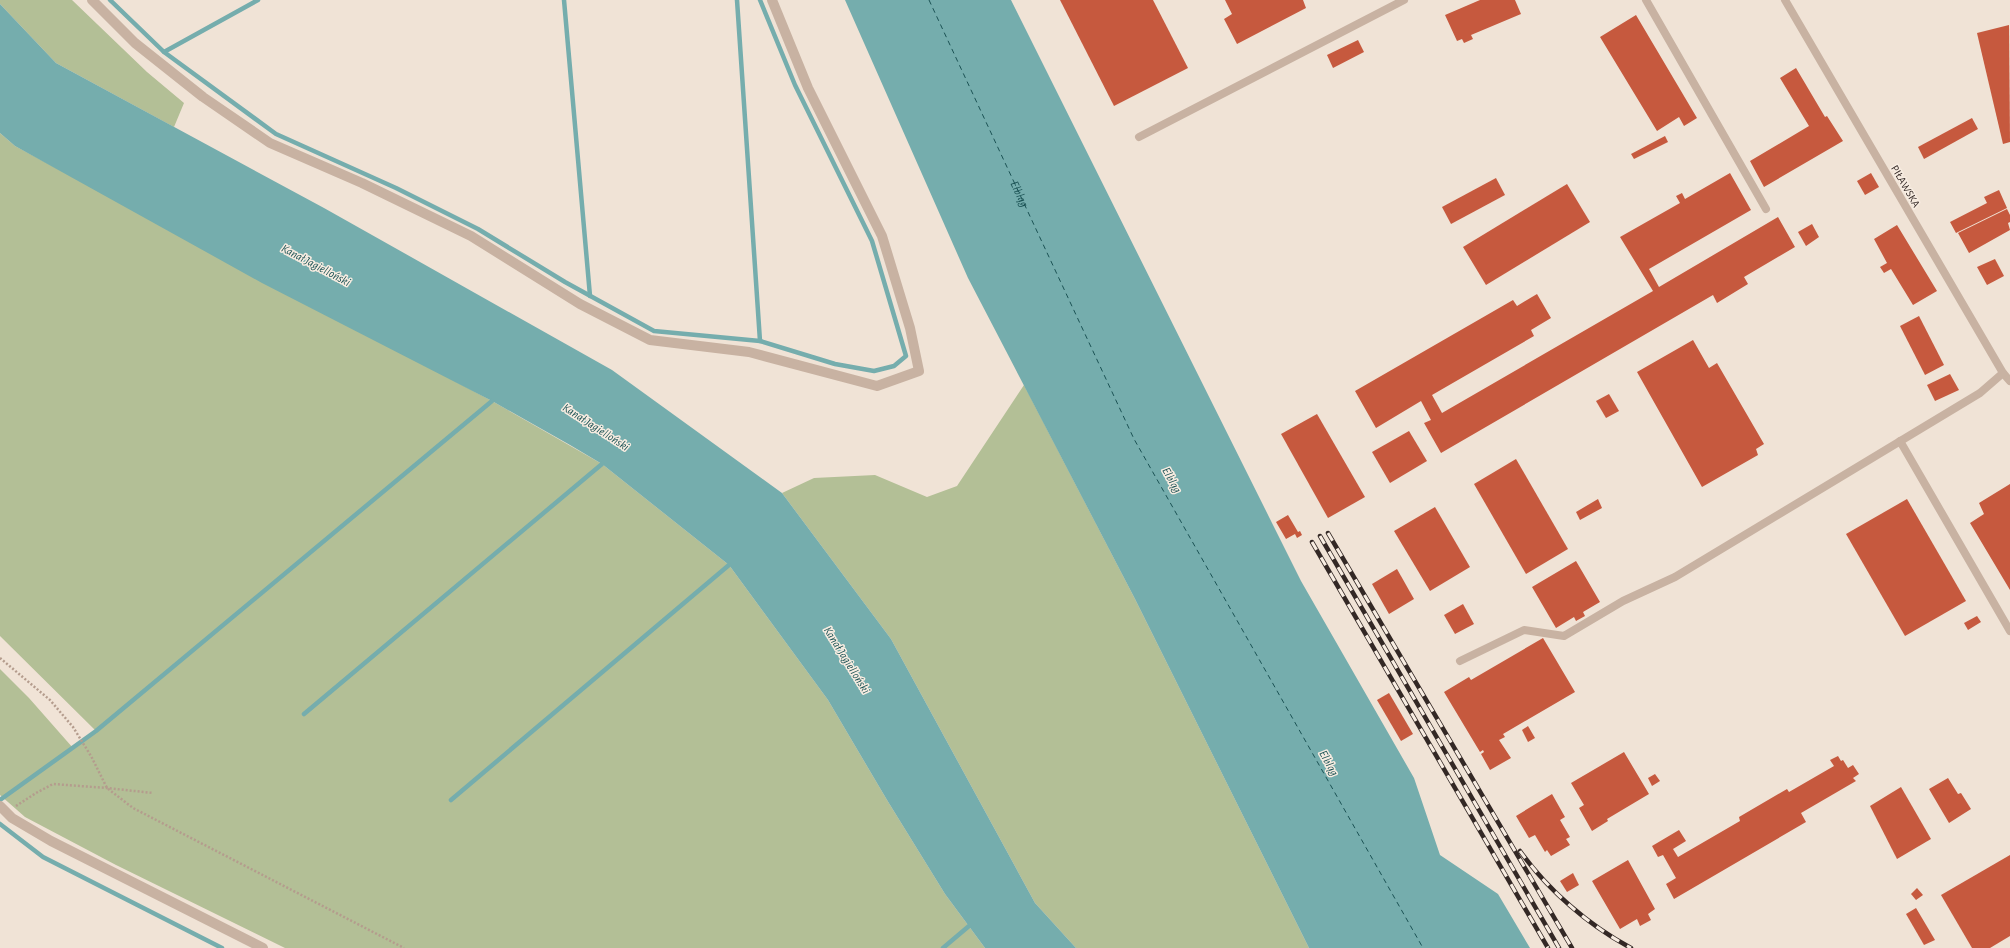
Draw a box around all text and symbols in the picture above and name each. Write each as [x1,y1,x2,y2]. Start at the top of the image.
street label: PIŁAWSKA [1889,163,1922,210]
water label: Elbląg [1008,179,1031,209]
water label: Kanał Jagielloński [280,242,353,288]
water label: Kanał Jagielloński [561,401,632,453]
water label: Elbląg [1160,465,1184,495]
water label: Kanał Jagielloński [822,624,872,696]
water label: Elbląg [1317,748,1341,778]

